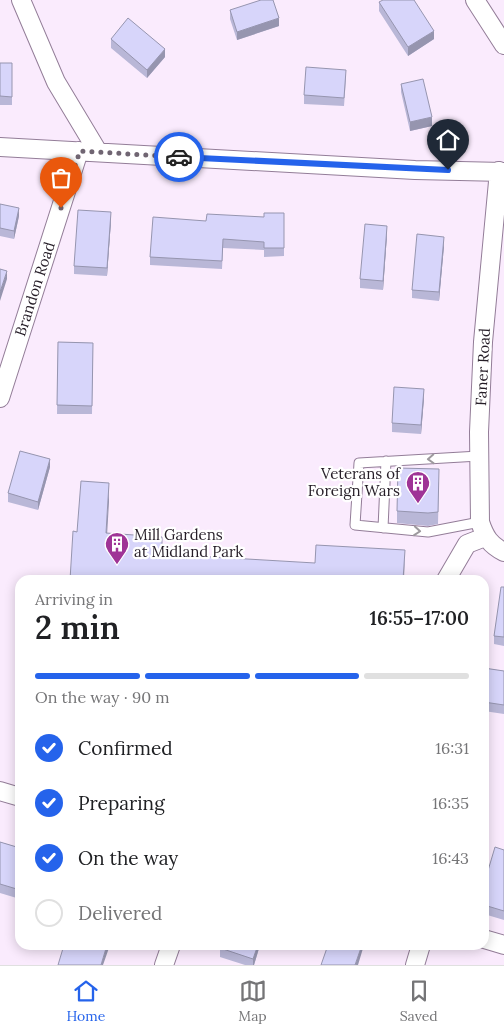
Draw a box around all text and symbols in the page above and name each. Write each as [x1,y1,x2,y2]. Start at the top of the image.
pin [427,119,469,170]
icon: home [434,126,462,154]
courier [154,132,204,182]
icon: car [165,143,193,171]
pin [40,157,82,208]
icon: bag [47,164,75,192]
street label: Brandon Road [10,239,59,338]
street label: Faner Road [471,328,494,406]
one-way arrow [427,453,435,464]
place label: Veterans of Foreign Wars [308,464,401,500]
building icon: Veterans of Foreign Wars [405,470,431,504]
place label: Mill Gardens at Midland Park [134,525,243,561]
one-way arrow [413,525,421,536]
building icon: Mill Gardens at Midland Park [104,531,130,565]
text: Arriving in [35,589,113,609]
text: 16:55–17:00 [370,606,469,630]
text: 2 min [35,607,120,648]
text: On the way · 90 m [35,687,170,707]
icon: check [35,734,63,762]
text: Confirmed [78,736,173,760]
text: 16:31 [435,738,469,758]
icon: check [35,789,63,817]
text: Preparing [78,791,165,815]
text: 16:35 [432,793,469,813]
icon: check [35,844,63,872]
text: On the way [78,846,178,870]
text: 16:43 [432,848,469,868]
text: Delivered [78,901,162,925]
tab: Home [66,977,105,1025]
tab: Map [238,977,267,1025]
tab: Saved [400,977,438,1025]

